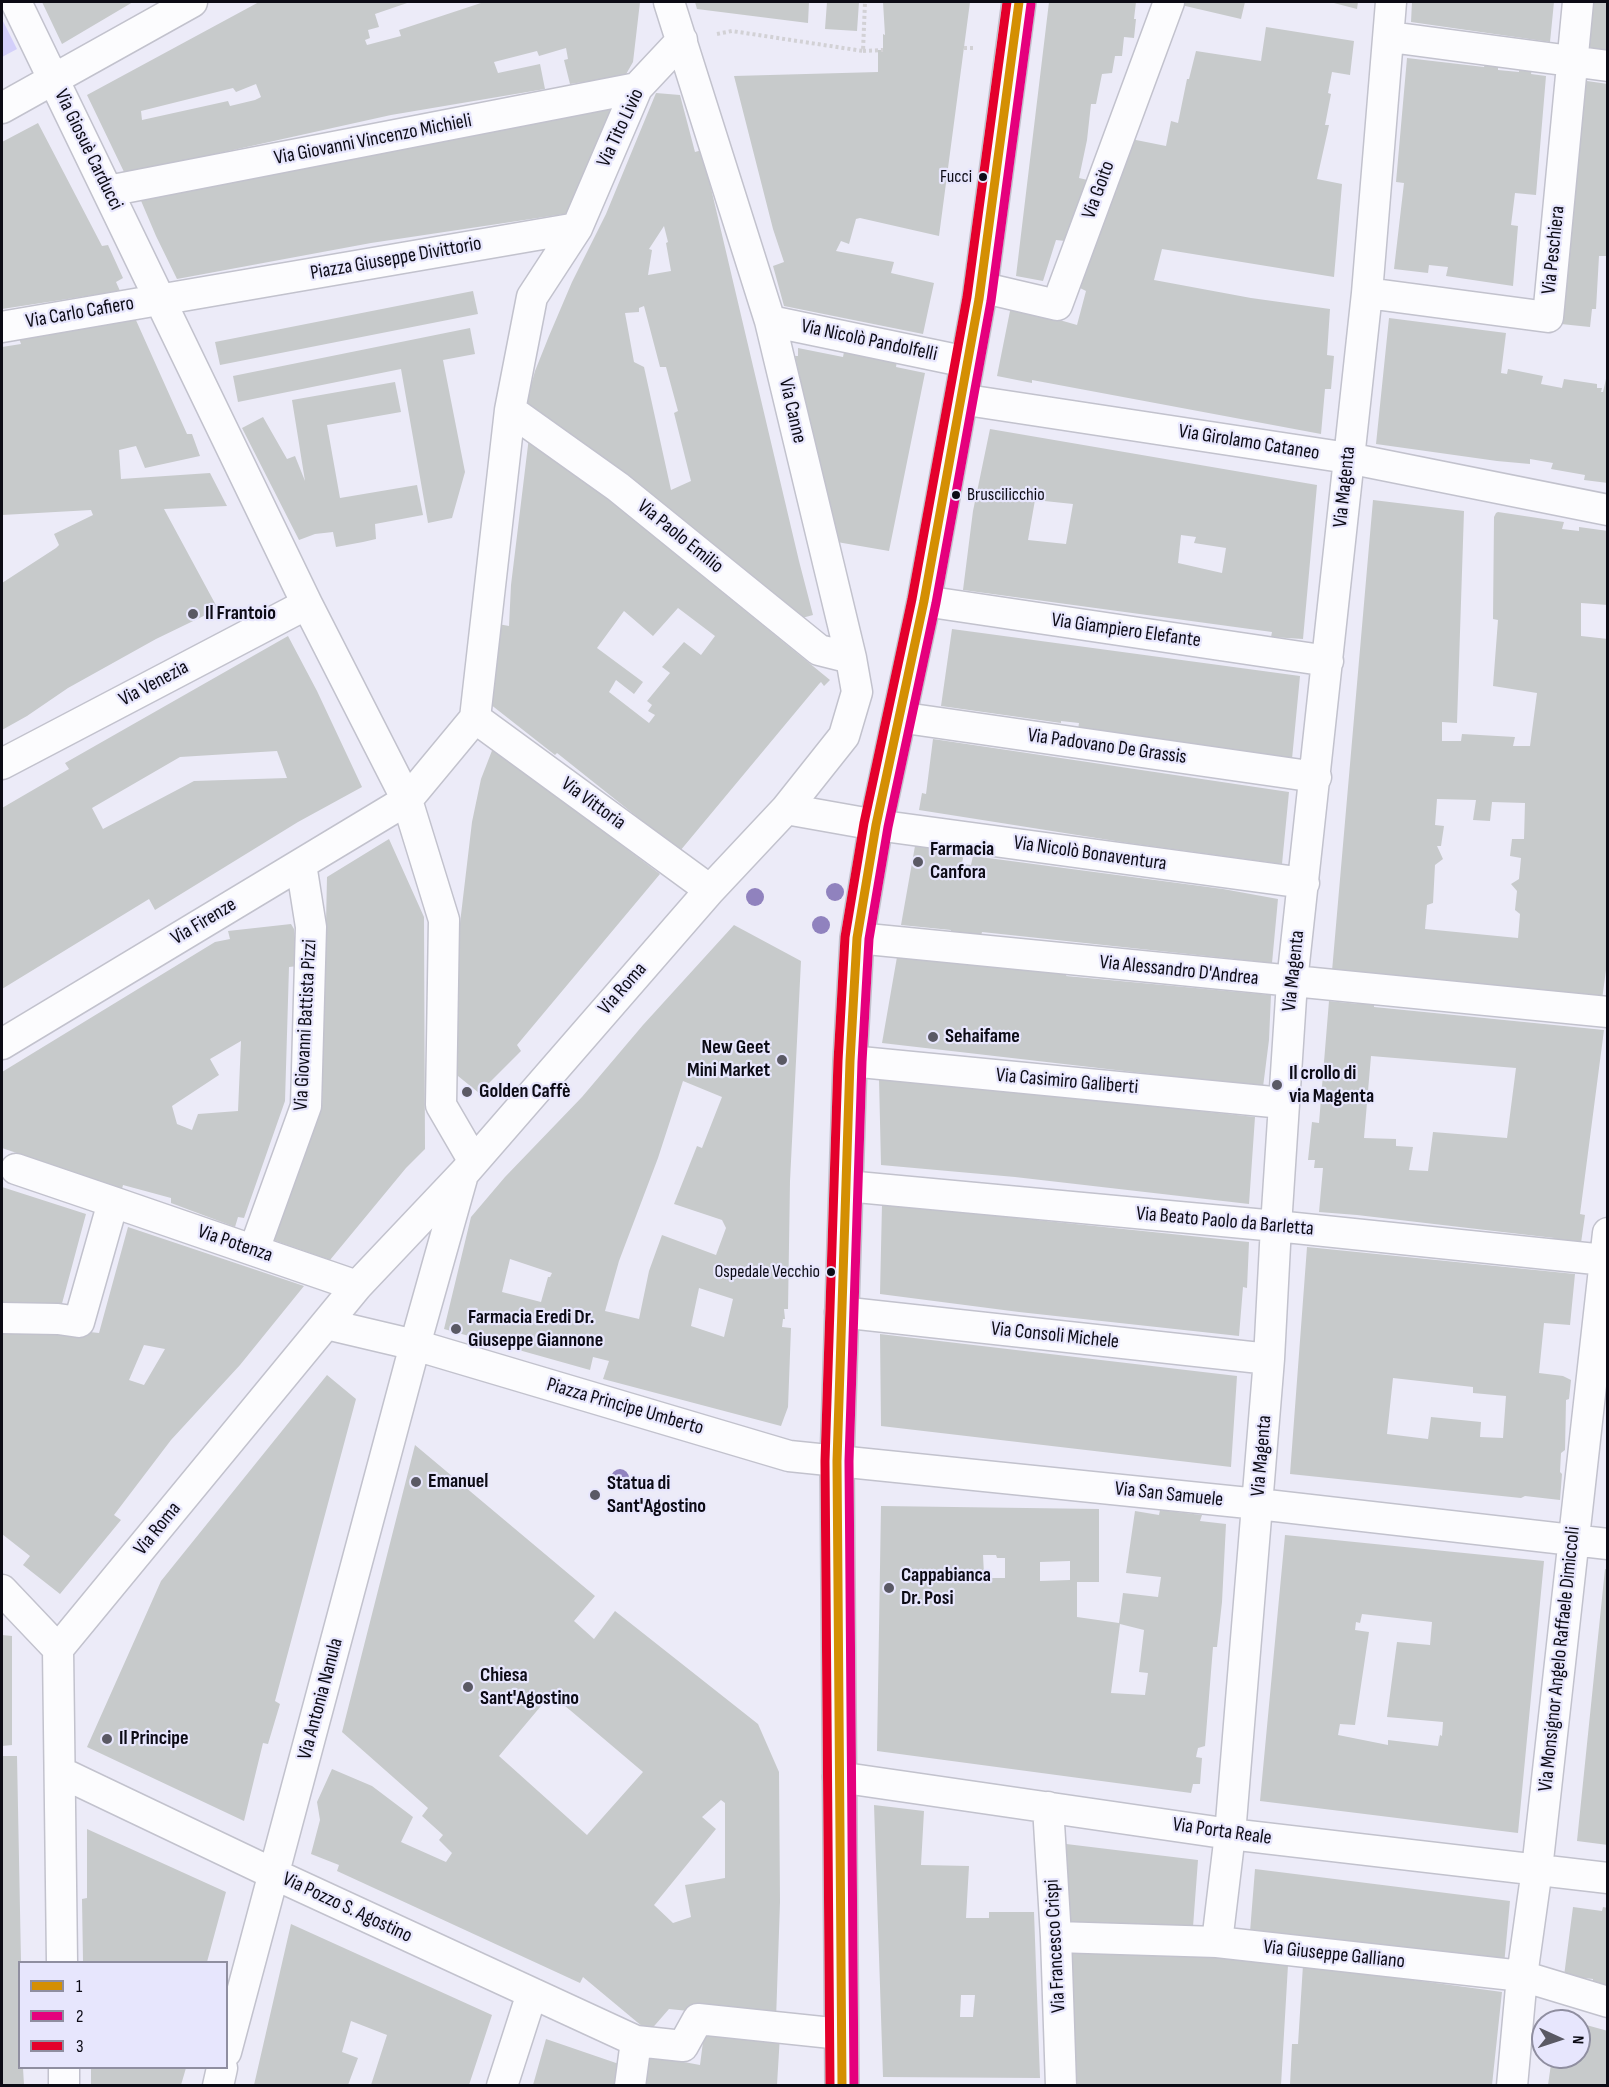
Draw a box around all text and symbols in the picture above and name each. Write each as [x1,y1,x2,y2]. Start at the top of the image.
street label: Via Tito Livio [592,85,650,171]
street label: Via Giosuè Carducci [48,86,128,214]
street label: Via Giovanni Vincenzo Michieli [272,109,474,171]
street label: Via Goito [1077,158,1121,222]
place label: Fucci [940,166,972,188]
marker: Fucci [977,171,989,183]
street label: Via Peschiera [1537,205,1571,295]
street label: Piazza Giuseppe Divittorio [309,232,483,286]
street label: Via Carlo Cafiero [24,292,136,334]
street label: Via Nicolò Pandolfelli [799,315,939,367]
street label: Via Canne [773,376,811,446]
street label: Via Girolamo Cataneo [1177,420,1321,466]
street label: Via Magenta [1329,445,1361,529]
place label: Bruscilicchio [967,484,1045,506]
marker: Bruscilicchio [950,489,962,501]
street label: Via Paolo Emilio [632,495,728,579]
place label: Il Frantoio [205,602,276,626]
marker: Il Frantoio [186,607,200,621]
street label: Via Giampiero Elefante [1050,609,1202,653]
street label: Via Venezia [115,656,193,712]
street label: Via Padovano De Grassis [1026,724,1188,770]
street label: Via Vittoria [556,773,630,835]
street label: Via Nicolò Bonaventura [1012,831,1168,877]
place label: Farmacia Canfora [930,838,994,885]
marker: Farmacia Canfora [911,855,925,869]
street label: Via Firenze [167,893,241,951]
street label: Via Magenta [1278,929,1310,1013]
street label: Via Giovanni Battista Pizzi [290,939,322,1111]
street label: Via Alessandro D'Andrea [1098,951,1260,991]
street label: Via Roma [594,958,652,1020]
place label: Sehaifame [945,1025,1020,1049]
marker: Sehaifame [926,1030,940,1044]
place label: New Geet Mini Market [687,1036,770,1083]
marker: New Geet Mini Market [775,1053,789,1067]
place label: Il crollo di via Magenta [1289,1062,1374,1109]
street label: Via Casimiro Galiberti [995,1064,1139,1100]
marker: Il crollo di via Magenta [1270,1078,1284,1092]
place label: Golden Caffè [479,1080,571,1104]
marker: Golden Caffè [460,1085,474,1099]
street label: Via Beato Paolo da Barletta [1135,1202,1315,1242]
street label: Via Potenza [194,1220,276,1268]
place label: Ospedale Vecchio [714,1261,820,1283]
marker: Ospedale Vecchio [825,1266,837,1278]
place label: Farmacia Eredi Dr. Giuseppe Giannone [468,1306,603,1353]
street label: Via Consoli Michele [990,1317,1120,1355]
marker: Farmacia Eredi Dr. Giuseppe Giannone [449,1322,463,1336]
street label: Piazza Principe Umberto [544,1373,706,1441]
street label: Via Magenta [1246,1414,1278,1498]
place label: Emanuel [428,1470,488,1494]
place label: Statua di Sant'Agostino [607,1472,706,1519]
marker: Emanuel [409,1475,423,1489]
street label: Via San Samuele [1114,1477,1224,1513]
marker: Statua di Sant'Agostino [588,1488,602,1502]
street label: Via Roma [129,1498,187,1560]
street label: Via Monsignor Angelo Raffaele Dimiccoli [1534,1525,1586,1793]
place label: Cappabianca Dr. Posi [901,1564,991,1611]
marker: Cappabianca Dr. Posi [882,1581,896,1595]
street label: Via Antonia Nanula [293,1636,349,1762]
place label: Chiesa Sant'Agostino [480,1664,579,1711]
marker: Chiesa Sant'Agostino [461,1680,475,1694]
place label: Il Principe [119,1727,188,1751]
marker: Il Principe [100,1732,114,1746]
street label: Via Porta Reale [1171,1813,1273,1851]
street label: Via Pozzo S. Agostino [278,1868,416,1948]
street label: Via Francesco Crispi [1041,1879,1071,2013]
street label: Via Giuseppe Galliano [1262,1936,1406,1974]
legend [18,1961,228,2069]
text: 1 [76,1976,82,1997]
text: 2 [76,2006,83,2027]
north arrow [1531,2009,1591,2069]
text: N [1568,2035,1587,2045]
text: 3 [76,2036,84,2057]

